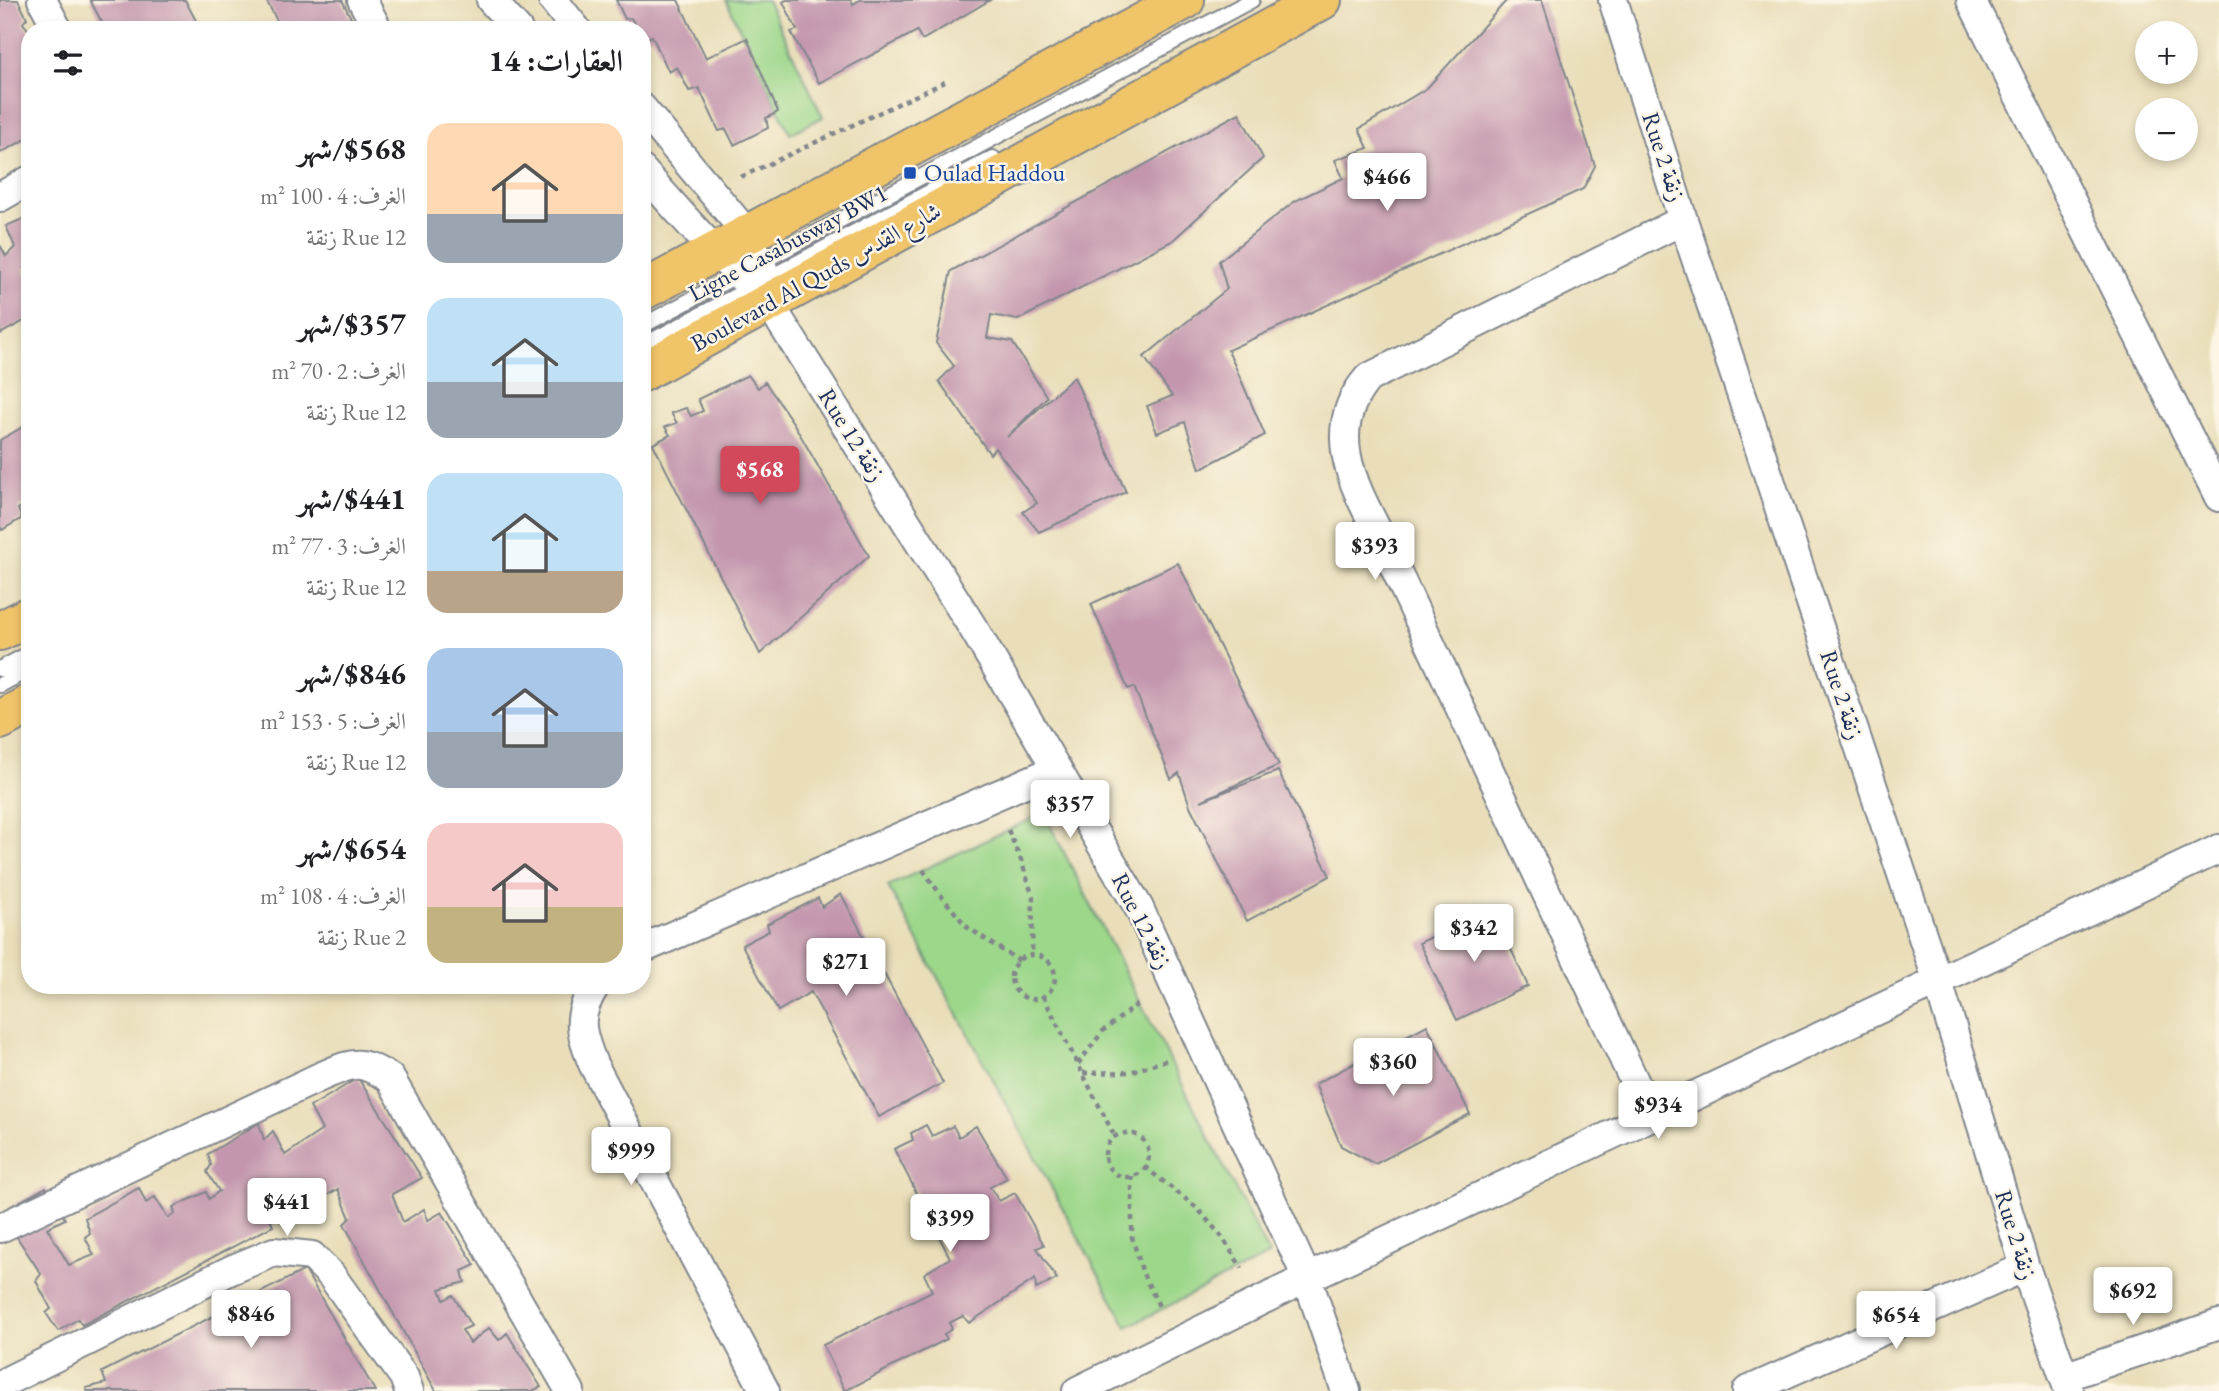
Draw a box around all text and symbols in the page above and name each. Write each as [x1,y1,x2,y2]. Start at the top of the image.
map controls [2135,21,2198,161]
button: + [2135,21,2198,84]
text: العقارات: 14 [488,41,623,80]
icon: filters [49,44,87,82]
button: − [2135,98,2198,161]
street label: Rue 2 زنقة [1635,108,1694,206]
text: $568/شهر [298,129,406,168]
icon: home [483,151,567,235]
pin: $466 [1346,154,1428,213]
place label: Oulad Haddou [924,157,1065,188]
text: $466 [1363,161,1411,191]
marker: Oulad Haddou [902,165,918,181]
street label: Ligne Casabusway BW1 [683,177,893,308]
text: الغرف: 4 · 100 m² [260,181,406,211]
street label: Boulevard Al Quds شارع القدس [685,195,949,363]
text: Rue 12 زنقة [306,222,406,252]
text: $357/شهر [298,304,406,343]
icon: home [483,326,567,410]
text: الغرف: 2 · 70 m² [271,356,406,386]
street label: Rue 12 زنقة [812,382,893,487]
text: Rue 12 زنقة [306,397,406,427]
pin: $568 [719,447,801,506]
text: $568 [736,454,784,484]
text: $441/شهر [298,479,406,518]
icon: home [483,501,567,585]
pin: $393 [1334,522,1416,582]
text: $393 [1351,530,1399,560]
text: الغرف: 3 · 77 m² [271,531,406,561]
text: Rue 12 زنقة [306,572,406,602]
street label: Rue 2 زنقة [1813,646,1872,744]
text: $846/شهر [298,654,406,693]
icon: home [483,676,567,760]
text: الغرف: 5 · 153 m² [260,706,406,736]
text: Rue 12 زنقة [306,747,406,777]
pin: $357 [1029,780,1111,840]
text: $357 [1046,788,1094,818]
text: $654/شهر [298,829,406,868]
icon: home [483,851,567,935]
street label: Rue 12 زنقة [1105,867,1180,974]
text: الغرف: 4 · 108 m² [260,881,406,911]
pin: $342 [1433,904,1515,964]
text: $342 [1450,912,1498,942]
text: Rue 2 زنقة [317,922,406,952]
pin: $271 [805,939,887,998]
text: $271 [822,946,870,976]
pin: $360 [1352,1038,1434,1098]
text: $360 [1369,1046,1417,1076]
pin: $934 [1617,1082,1699,1141]
text: $934 [1634,1089,1682,1119]
pin: $999 [590,1128,672,1187]
text: $999 [607,1135,655,1165]
pin: $441 [246,1178,328,1238]
text: $441 [263,1186,311,1216]
street label: Rue 2 زنقة [1988,1186,2045,1284]
pin: $399 [909,1194,991,1254]
text: $399 [926,1202,974,1232]
pin: $692 [2092,1268,2174,1327]
text: $692 [2109,1275,2157,1305]
pin: $846 [210,1290,292,1350]
pin: $654 [1855,1292,1937,1351]
text: $846 [227,1298,275,1328]
text: $654 [1872,1299,1920,1329]

